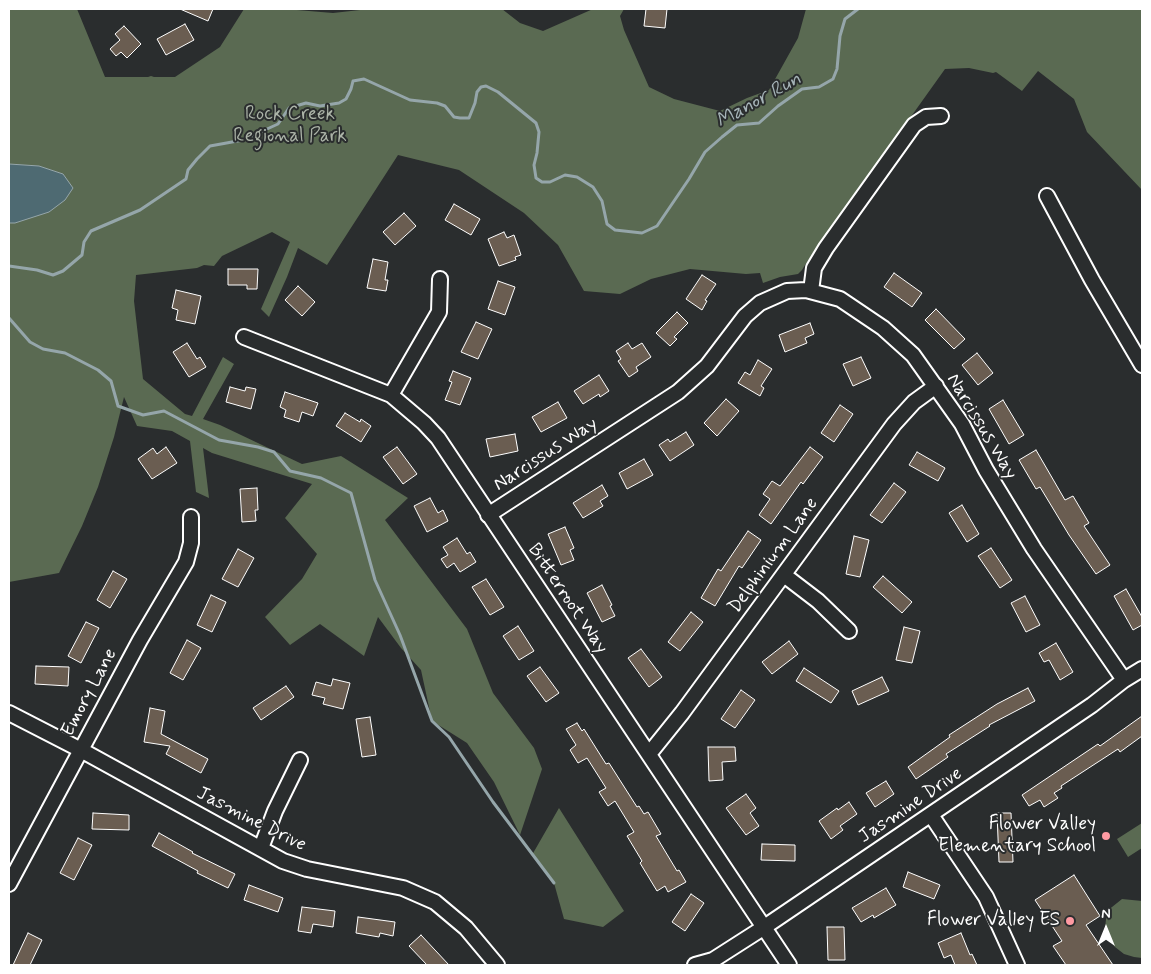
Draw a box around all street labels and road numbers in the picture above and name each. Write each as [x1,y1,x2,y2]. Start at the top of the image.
street label: Narcissus Way [941,370,1021,484]
street label: Narcissus Way [490,413,602,497]
street label: Delphinium Lane [724,494,824,618]
street label: Bitterroot Way [522,540,612,658]
street label: Emory Lane [57,645,123,741]
street label: Jasmine Drive [855,763,967,849]
street label: Jasmine Drive [192,783,310,857]

